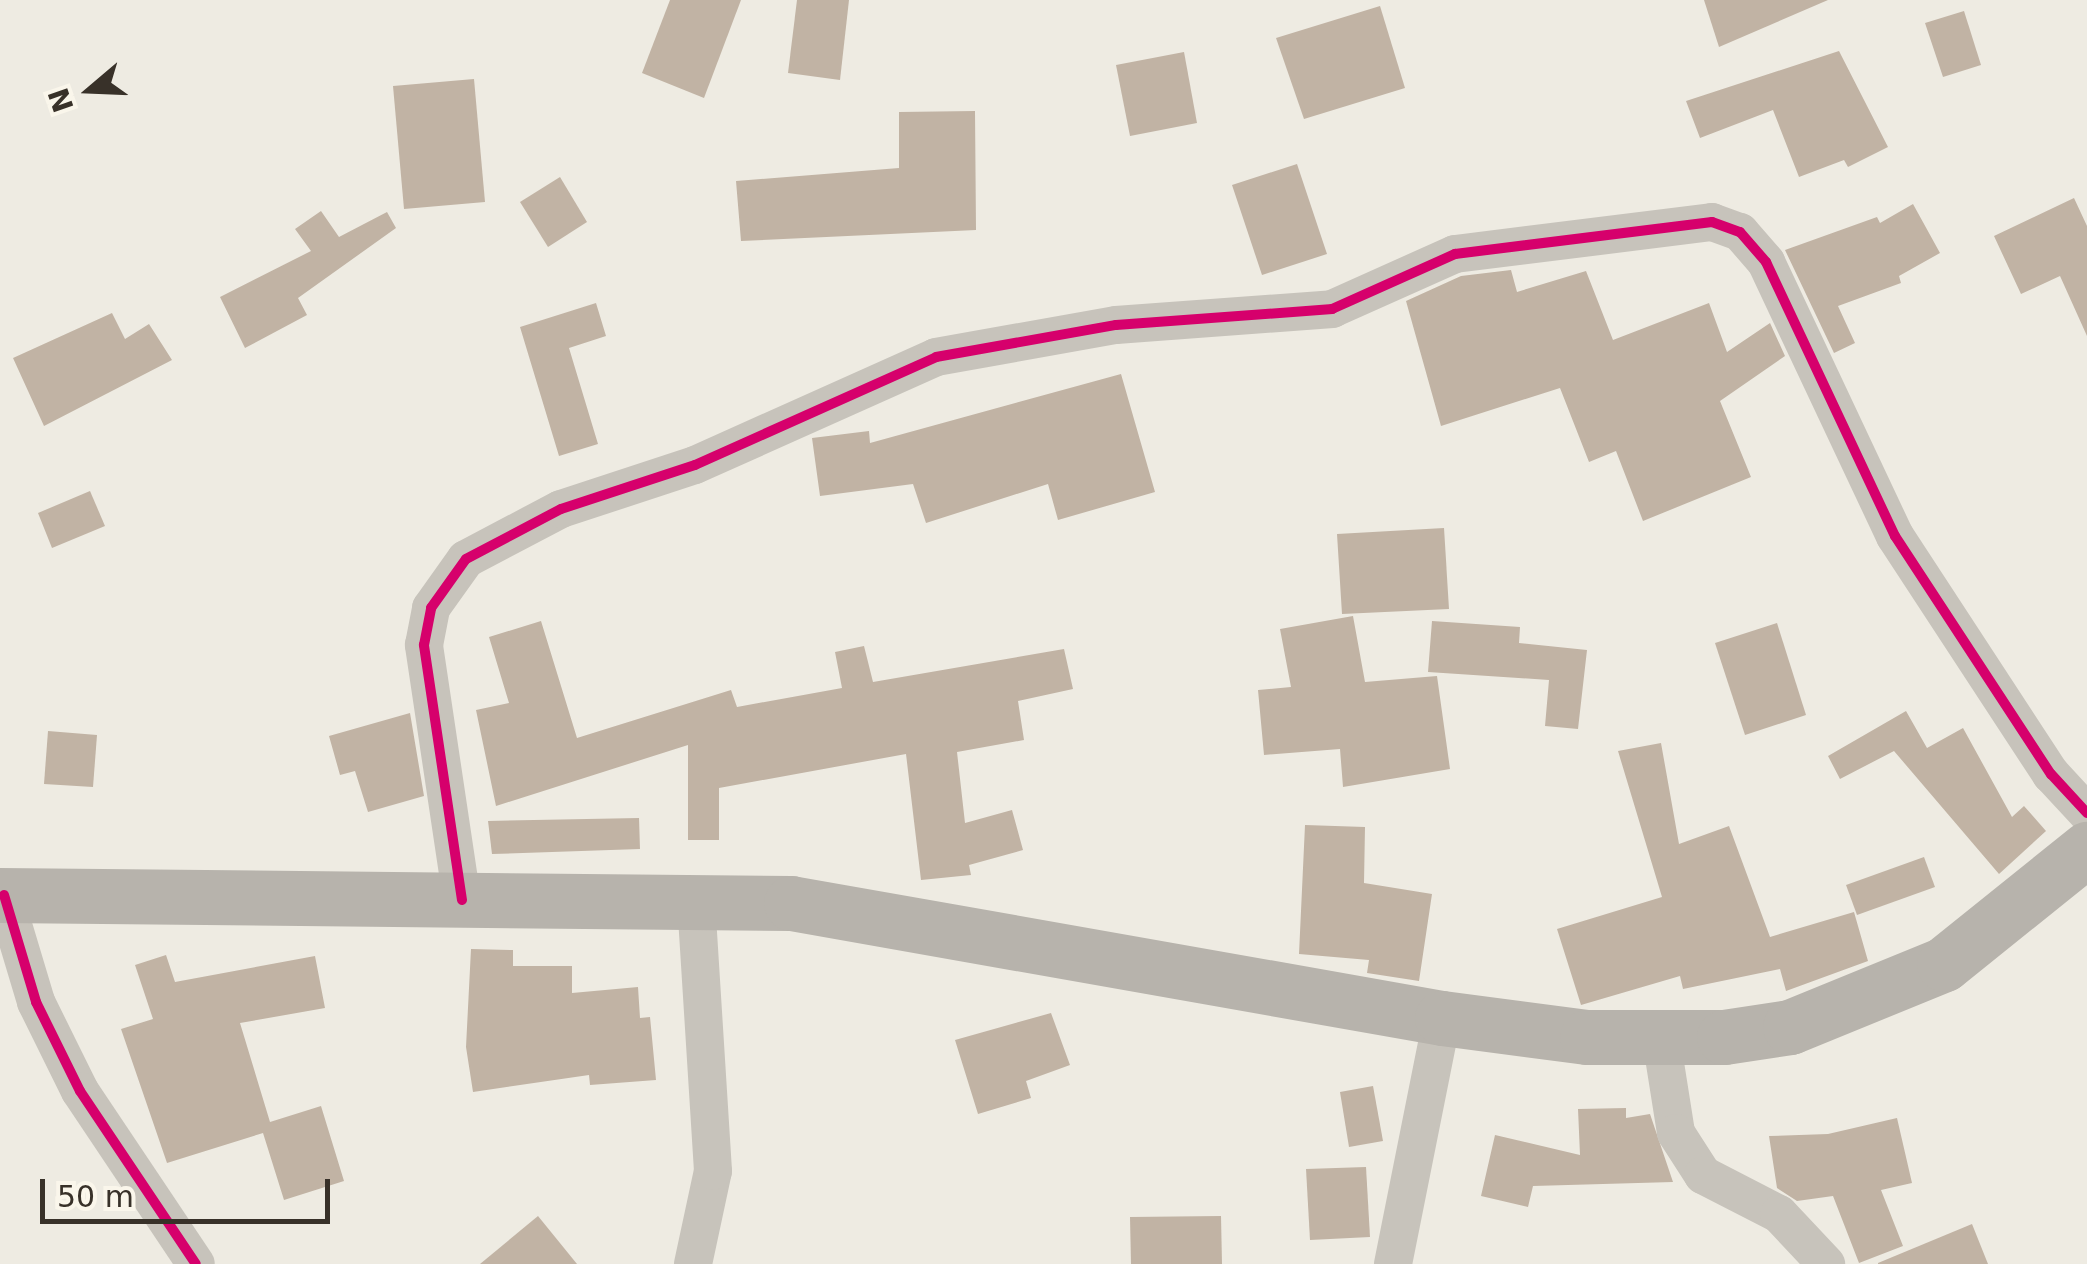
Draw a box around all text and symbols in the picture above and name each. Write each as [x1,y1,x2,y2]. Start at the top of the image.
north arrow [40,40,140,140]
text: N [42,83,81,116]
scale bar [45,1159,335,1221]
text: 50 m [57,1179,134,1214]

